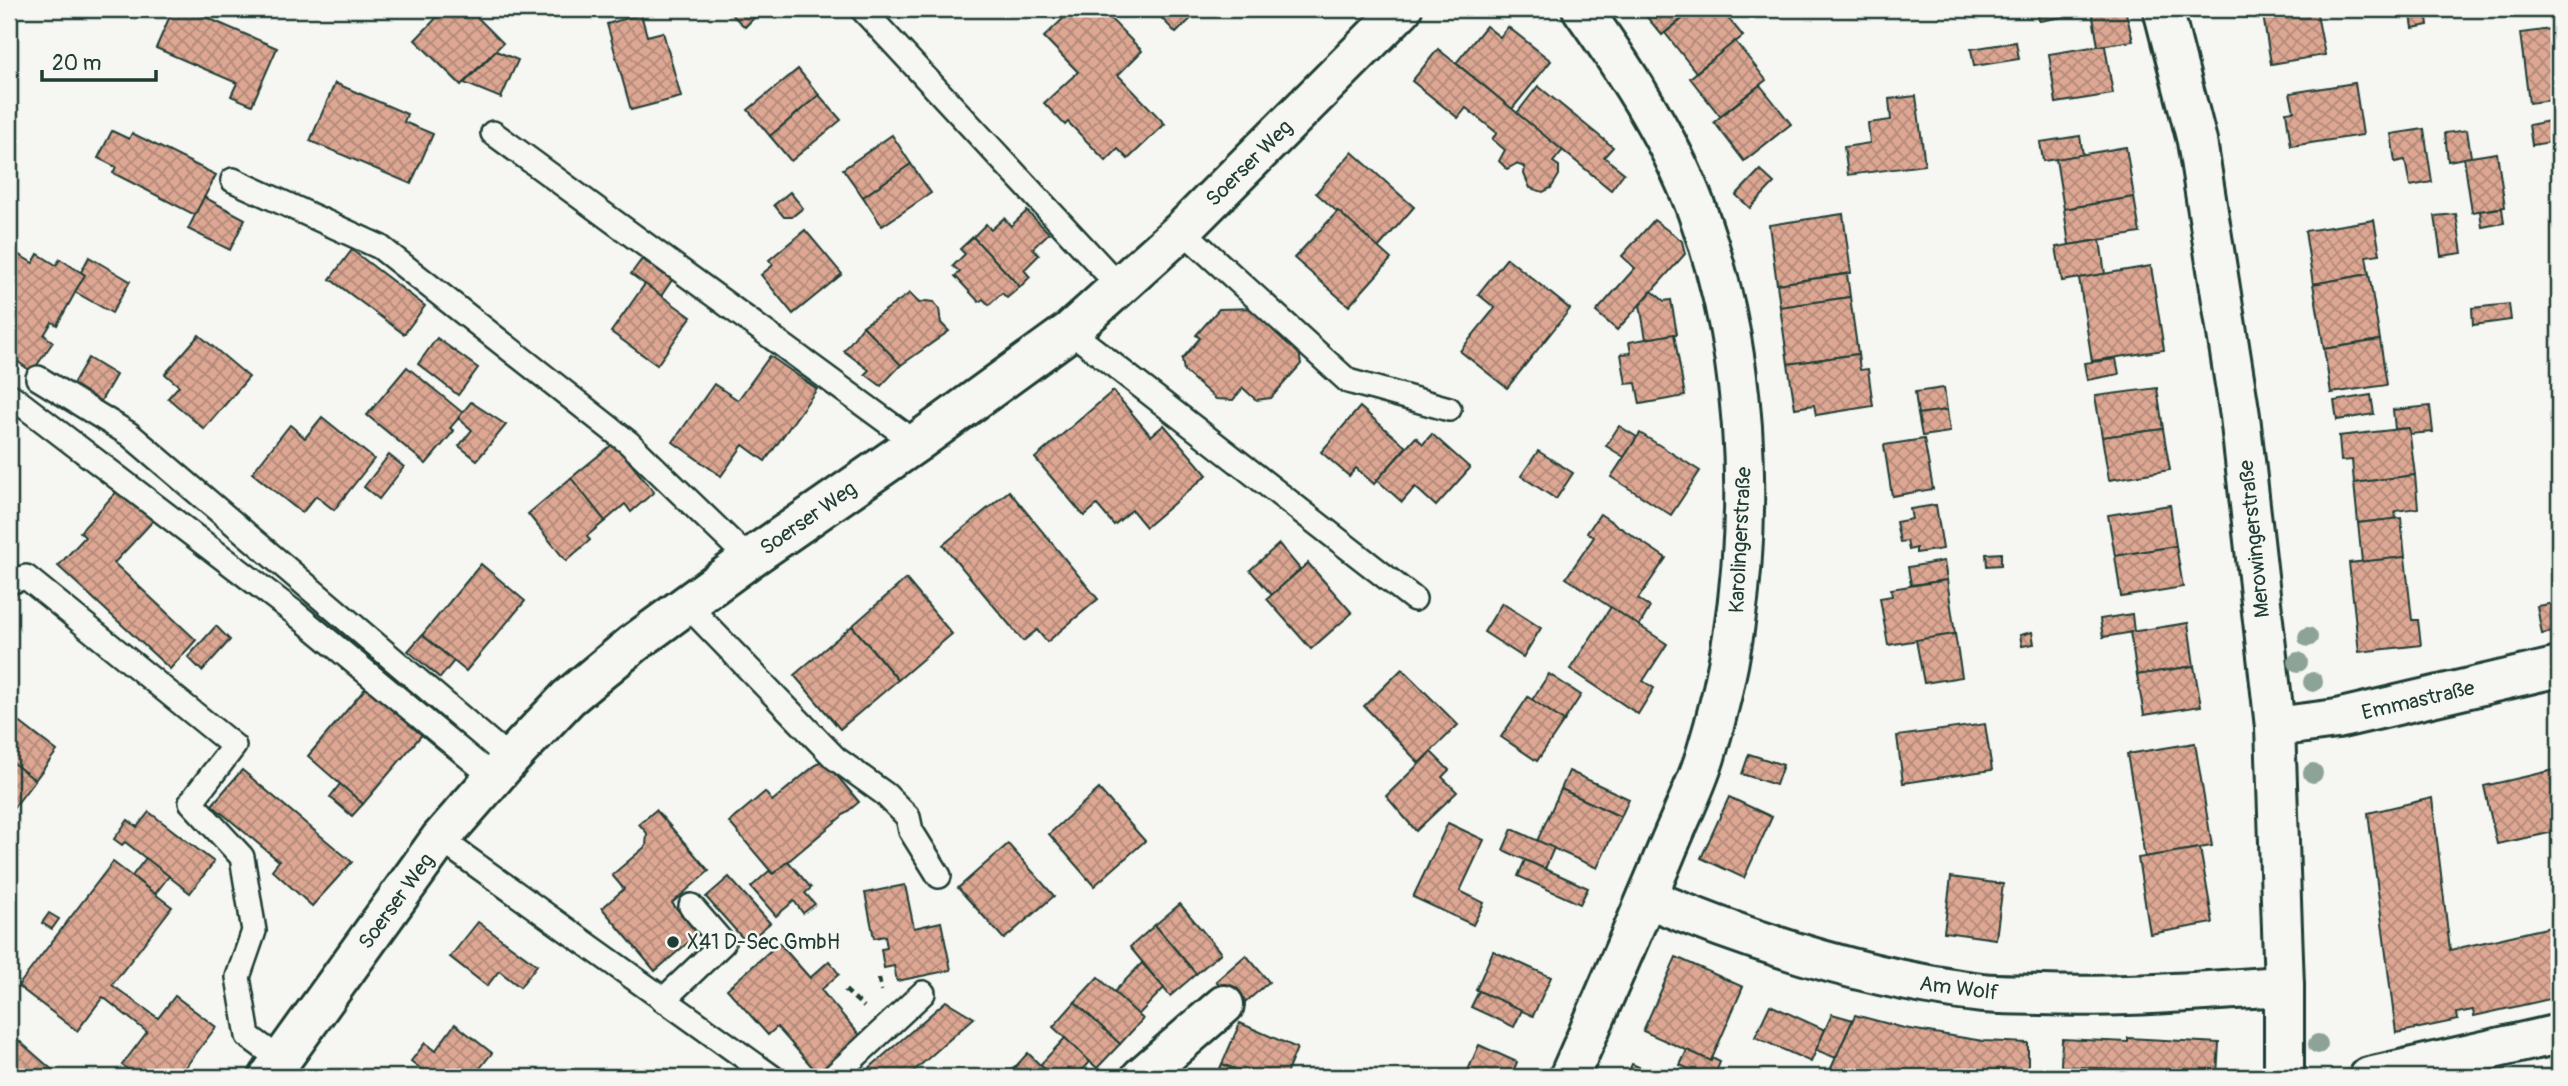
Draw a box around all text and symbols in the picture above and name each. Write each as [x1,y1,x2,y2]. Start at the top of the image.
scale bar [42,38,156,82]
text: 20 m [52,50,101,77]
street label: Soerser Weg [1200,114,1299,213]
street label: Merowingerstraße [2233,458,2276,619]
street label: Karolingerstraße [1723,466,1758,614]
street label: Soerser Weg [755,475,862,562]
street label: Emmastraße [2359,674,2478,727]
street label: Soerser Weg [353,848,440,955]
place label: X41 D-Sec GmbH [687,929,840,956]
marker: X41 D-Sec GmbH [665,934,681,950]
street label: Am Wolf [1918,970,2000,1007]

